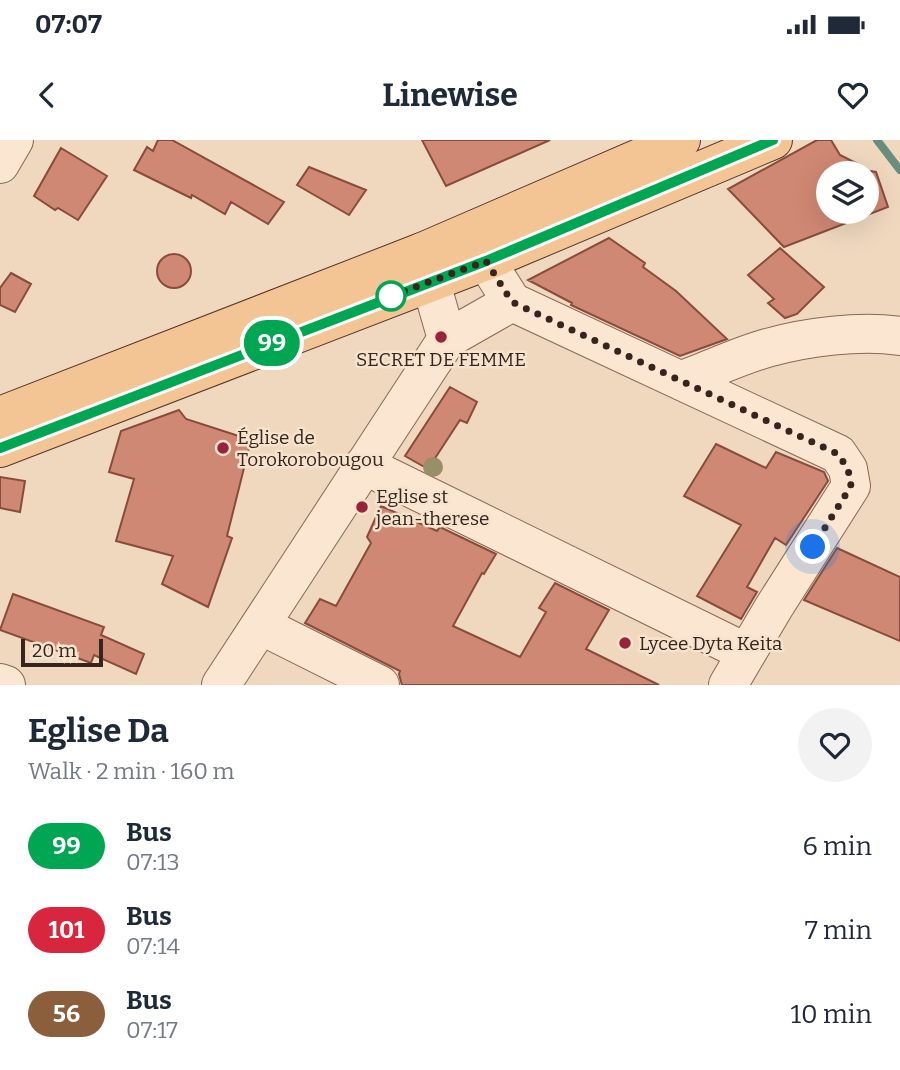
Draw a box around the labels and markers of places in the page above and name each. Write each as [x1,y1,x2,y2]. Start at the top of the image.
unlabelled marker [376,281,406,311]
marker: SECRET DE FEMME [433,329,449,345]
place label: SECRET DE FEMME [356,348,526,371]
place label: Église de Torokorobougou [237,426,384,471]
marker: Église de Torokorobougou [215,440,231,456]
place label: Eglise st jean-therese [375,485,489,530]
marker: Eglise st jean-therese [354,499,370,515]
place label: Lycee Dyta Keita [639,632,783,655]
marker: Lycee Dyta Keita [617,635,633,651]

